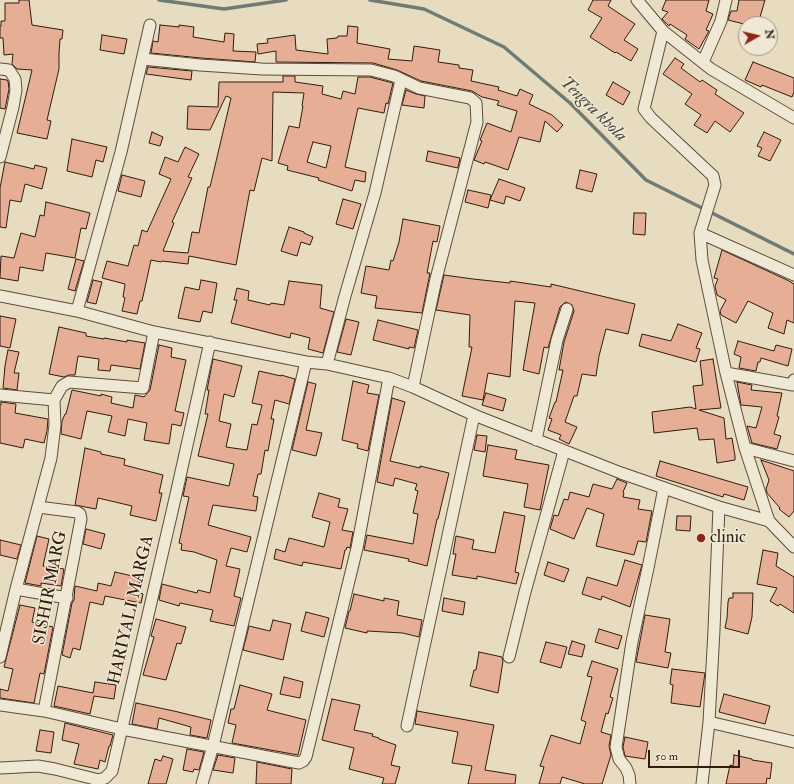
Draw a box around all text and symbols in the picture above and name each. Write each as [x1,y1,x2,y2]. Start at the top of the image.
north arrow [738,16,778,56]
text: N [762,29,777,40]
water label: Tengra khola [555,73,631,147]
place label: clinic [710,528,746,548]
street label: SISHIR MARG [30,529,72,647]
marker: clinic [695,532,707,544]
street label: HARIYALI MARGA [105,533,159,687]
scale bar [650,742,742,768]
text: 50 m [655,749,678,764]

